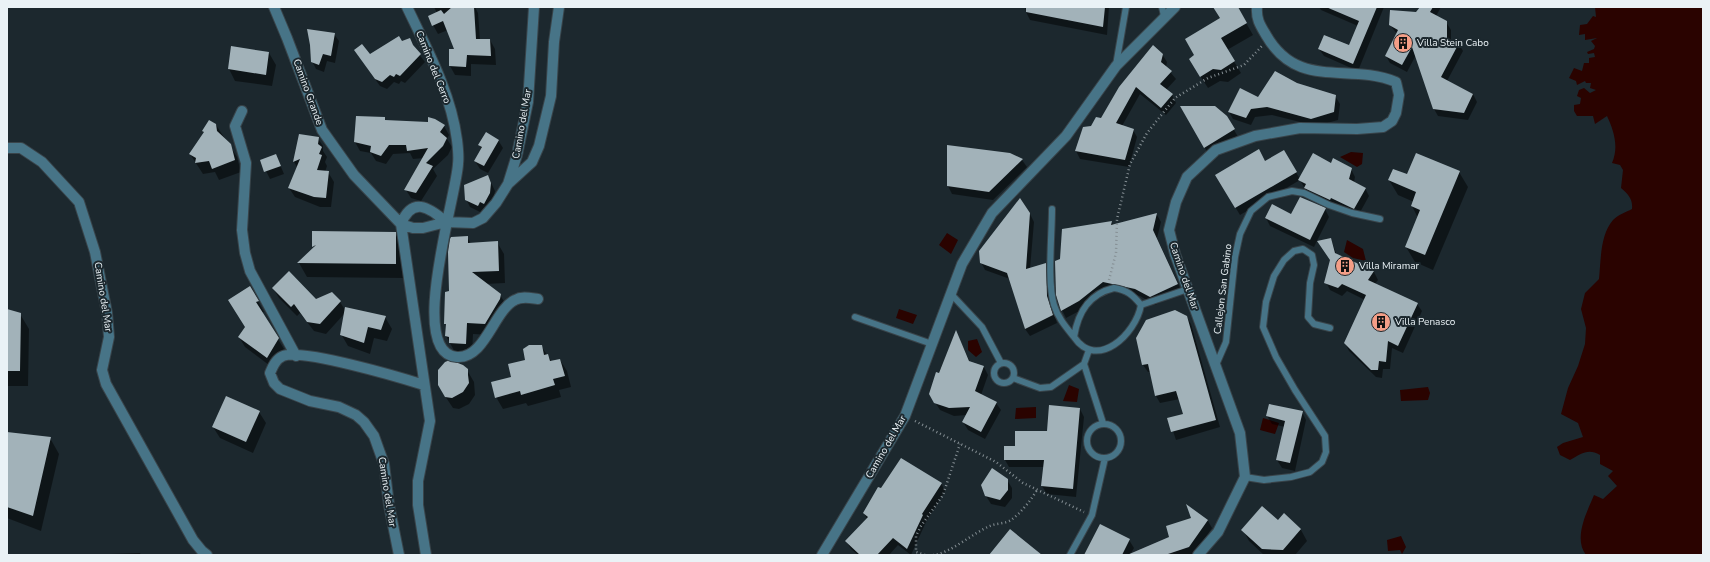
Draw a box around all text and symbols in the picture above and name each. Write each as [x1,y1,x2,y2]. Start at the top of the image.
street label: Camino del Cerro [412,28,454,106]
building icon: Villa Stein Cabo [1392,32,1414,54]
place label: Villa Stein Cabo [1416,36,1489,50]
street label: Camino Grande [290,57,326,127]
street label: Camino del Mar [509,88,535,160]
street label: Camino del Mar [1166,240,1202,312]
street label: Callejon San Gabino [1211,243,1236,335]
building icon: Villa Miramar [1334,255,1356,277]
place label: Villa Miramar [1358,259,1420,273]
street label: Camino del Mar [91,261,116,333]
building icon: Villa Penasco [1370,311,1392,333]
place label: Villa Penasco [1394,315,1456,329]
street label: Camino del Mar [862,413,910,481]
street label: Camino del Mar [375,456,400,528]

